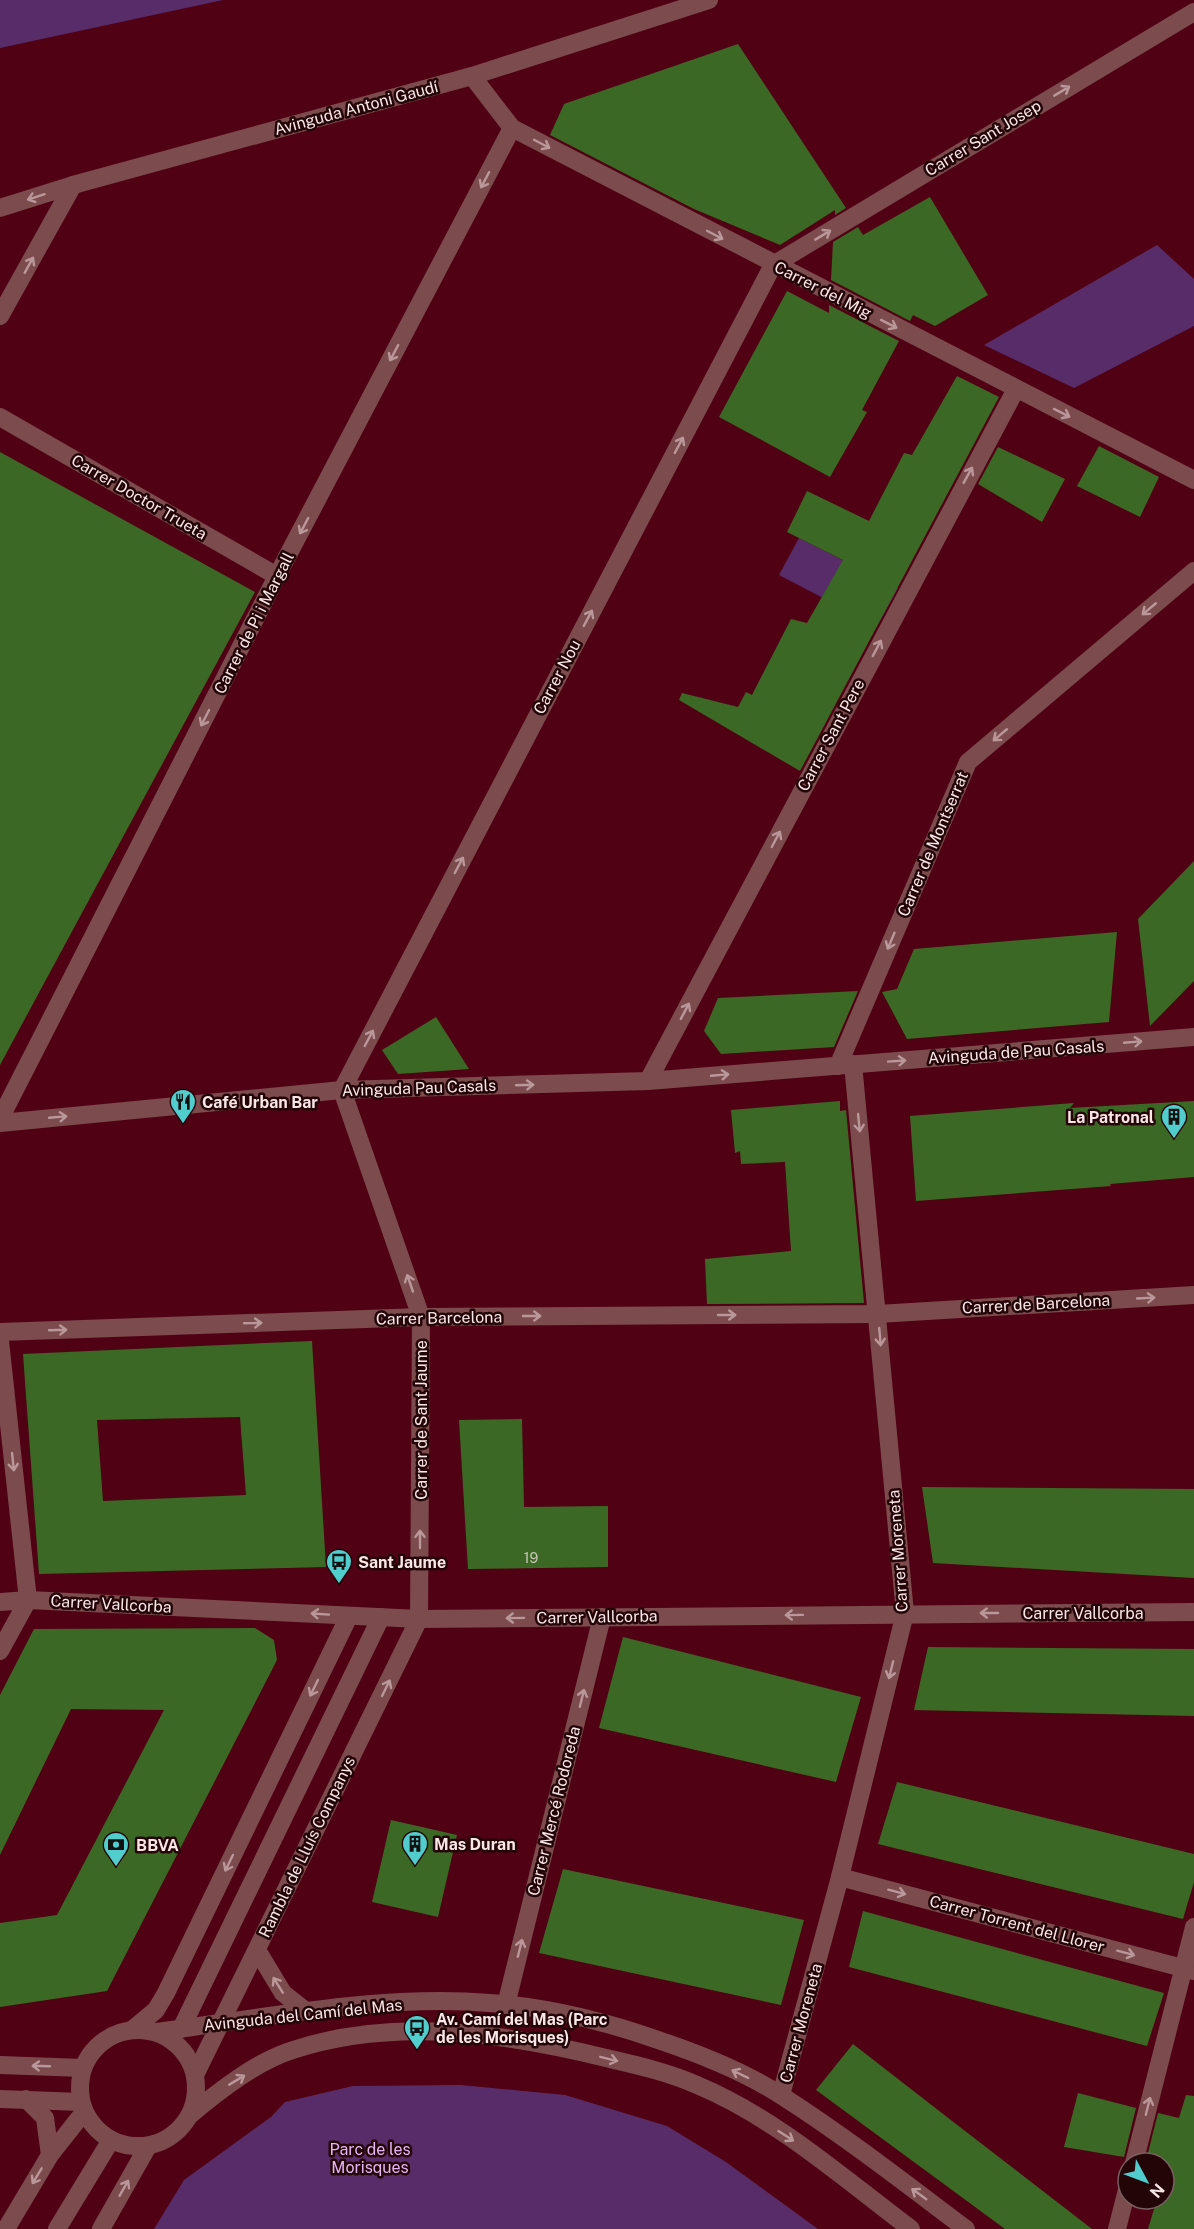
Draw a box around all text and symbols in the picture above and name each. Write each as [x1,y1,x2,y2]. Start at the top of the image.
street label: Avinguda Antoni Gaudí [272,77,441,139]
one-way arrow [1053,85,1070,97]
street label: Carrer Sant Josep [922,96,1044,180]
one-way arrow [533,139,551,151]
one-way arrow [479,171,491,188]
one-way arrow [27,192,46,203]
one-way arrow [814,228,831,240]
one-way arrow [706,229,723,241]
one-way arrow [23,256,35,273]
street label: Carrer del Mig [771,257,875,323]
one-way arrow [879,319,897,330]
one-way arrow [388,344,400,361]
one-way arrow [1053,407,1070,419]
one-way arrow [673,437,685,454]
street label: Carrer Doctor Trueta [68,450,210,544]
one-way arrow [963,467,974,485]
one-way arrow [298,516,309,534]
street label: Carrer de Pi i Margall [210,549,298,697]
one-way arrow [1142,602,1157,616]
one-way arrow [583,609,595,627]
street label: Carrer Nou [529,637,585,717]
one-way arrow [872,639,883,657]
street label: Carrer Sant Pere [793,676,869,794]
one-way arrow [199,708,210,726]
one-way arrow [992,728,1008,741]
street label: Carrer de Montserrat [894,769,972,919]
one-way arrow [771,830,782,848]
one-way arrow [454,857,465,875]
one-way arrow [885,931,896,949]
one-way arrow [679,1003,691,1020]
one-way arrow [364,1030,375,1048]
street label: Avinguda de Pau Casals [927,1036,1105,1068]
one-way arrow [1122,1037,1142,1048]
one-way arrow [886,1055,906,1066]
one-way arrow [709,1070,729,1081]
street label: Avinguda Pau Casals [341,1076,497,1100]
one-way arrow [514,1079,534,1091]
restaurant icon: Café Urban Bar [168,1087,198,1125]
place label: Café Urban Bar [202,1093,318,1112]
building icon: La Patronal [1159,1102,1189,1140]
place label: La Patronal [1067,1108,1154,1127]
one-way arrow [48,1111,68,1122]
one-way arrow [854,1112,865,1132]
one-way arrow [403,1274,414,1293]
street label: Carrer de Barcelona [961,1291,1111,1317]
one-way arrow [1135,1292,1155,1303]
street label: Carrer Barcelona [376,1307,502,1329]
one-way arrow [717,1309,737,1321]
one-way arrow [522,1310,542,1322]
one-way arrow [243,1318,263,1329]
one-way arrow [48,1325,68,1336]
one-way arrow [875,1327,886,1347]
street label: Carrer de Sant Jaume [412,1340,431,1500]
one-way arrow [8,1452,19,1472]
street label: Carrer Moreneta [884,1489,912,1613]
one-way arrow [414,1530,426,1550]
bus stop icon: Sant Jaume [324,1547,354,1585]
house number: 19 [524,1550,538,1566]
place label: Sant Jaume [358,1553,446,1572]
street label: Carrer Vallcorba [50,1591,172,1617]
street label: Carrer Vallcorba [1022,1604,1144,1623]
street label: Carrer Vallcorba [536,1606,658,1628]
one-way arrow [979,1607,999,1619]
one-way arrow [310,1608,330,1619]
one-way arrow [784,1609,804,1620]
one-way arrow [505,1612,525,1624]
one-way arrow [885,1660,897,1679]
one-way arrow [308,1678,320,1696]
one-way arrow [380,1679,392,1697]
one-way arrow [576,1688,588,1707]
street label: Carrer Mercé Rodoreda [524,1724,584,1898]
street label: Rambla de Lluís Companys [255,1753,359,1941]
building icon: Mas Duran [400,1829,430,1867]
bank icon: BBVA [101,1830,131,1868]
place label: Mas Duran [434,1835,516,1854]
place label: BBVA [136,1836,179,1855]
one-way arrow [222,1853,234,1871]
one-way arrow [887,1887,906,1898]
street label: Carrer Torrent del Llorer [927,1891,1107,1957]
one-way arrow [514,1939,526,1958]
one-way arrow [1116,1947,1135,1959]
street label: Carrer Moreneta [776,1961,826,2085]
one-way arrow [272,1976,285,1993]
street label: Avinguda del Camí del Mas [203,1995,403,2035]
place label: Av. Camí del Mas (Parc de les Morisques) [436,2010,608,2047]
bus stop icon: Av. Camí del Mas (Parc de les Morisques) [402,2013,432,2051]
one-way arrow [599,2053,618,2065]
one-way arrow [32,2061,52,2072]
one-way arrow [732,2068,750,2080]
one-way arrow [228,2074,245,2086]
one-way arrow [1143,2097,1155,2116]
one-way arrow [777,2131,794,2143]
park label: Parc de les Morisques [329,2140,411,2177]
north arrow [1116,2151,1176,2211]
one-way arrow [31,2167,43,2184]
one-way arrow [119,2179,130,2197]
text: N [1146,2180,1168,2201]
one-way arrow [912,2188,928,2201]

